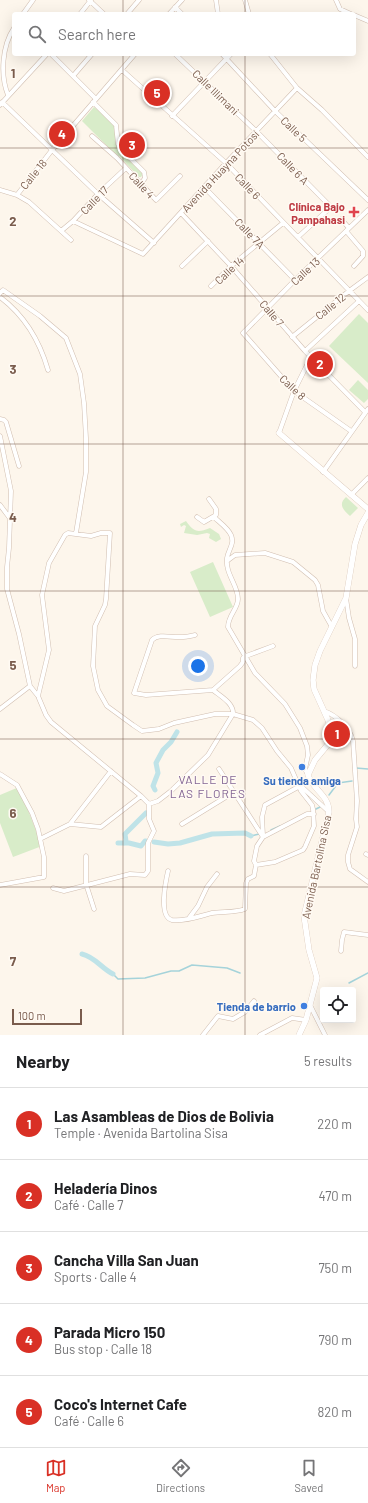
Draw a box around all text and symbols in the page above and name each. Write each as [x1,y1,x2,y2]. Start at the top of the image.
search box [12,12,356,56]
icon: search [26,23,48,45]
text: Search here [58,25,136,43]
text: 1 [11,65,15,81]
street label: Calle Illimani [190,67,242,117]
pin: 5 [144,78,170,108]
street label: Calle 5 [278,114,310,145]
pin: 4 [49,119,75,149]
street label: Avenida Huayna Potosí [179,127,262,215]
pin: 3 [119,130,145,160]
street label: Calle 6 A [274,149,312,187]
street label: Calle 18 [17,156,49,192]
street label: Calle 4 [127,169,157,201]
street label: Calle 6 [233,170,264,202]
street label: Calle 17 [77,183,111,217]
place label: Clínica Bajo Pampahasi [289,200,345,226]
marker: Clínica Bajo Pampahasi [348,206,360,218]
text: 2 [9,213,17,229]
street label: Calle 7A [232,215,268,251]
street label: Calle 14 [212,253,246,287]
street label: Calle 13 [288,254,322,288]
street label: Calle 12 [312,290,348,322]
street label: Calle 7 [257,297,287,329]
pin: 2 [307,349,333,379]
text: 3 [9,361,17,377]
street label: Calle 8 [277,372,309,403]
text: 4 [9,509,17,525]
your location [188,656,208,676]
text: 5 [9,657,17,673]
pin: 1 [324,719,350,749]
marker: Su tienda amiga [297,762,307,772]
district label: VALLE DE LAS FLORES [170,772,246,800]
place label: Su tienda amiga [263,774,341,787]
text: 6 [10,805,17,821]
street label: Avenida Bartolina Sisa [299,814,333,920]
text: 7 [10,953,17,969]
map controls [320,987,356,1023]
button: locate [320,987,356,1023]
place label: Tienda de barrio [217,1000,296,1013]
marker: Tienda de barrio [299,1001,309,1011]
scale bar [12,1007,82,1026]
text: 100 m [18,1009,46,1022]
text: Nearby [16,1051,70,1071]
text: 5 results [304,1053,352,1069]
text: Las Asambleas de Dios de Bolivia [54,1107,274,1125]
text: 1 [27,1116,31,1132]
text: 220 m [317,1116,352,1132]
text: Temple · Avenida Bartolina Sisa [54,1125,228,1141]
text: Heladería Dinos [54,1179,157,1197]
text: 2 [25,1188,33,1204]
text: 470 m [318,1188,352,1204]
text: Café · Calle 7 [54,1197,123,1213]
text: Cancha Villa San Juan [54,1251,199,1269]
text: 3 [25,1260,33,1276]
text: 750 m [318,1260,352,1276]
text: Sports · Calle 4 [54,1269,137,1285]
text: Parada Micro 150 [54,1323,165,1341]
text: 4 [25,1332,33,1348]
text: 790 m [318,1332,352,1348]
text: Bus stop · Calle 18 [54,1341,152,1357]
text: Coco's Internet Cafe [54,1395,187,1413]
text: 5 [25,1404,33,1420]
text: 820 m [318,1404,352,1420]
text: Café · Calle 6 [54,1413,124,1429]
tab: Map [45,1457,67,1494]
tab: Directions [156,1457,205,1494]
tab: Saved [294,1457,323,1494]

